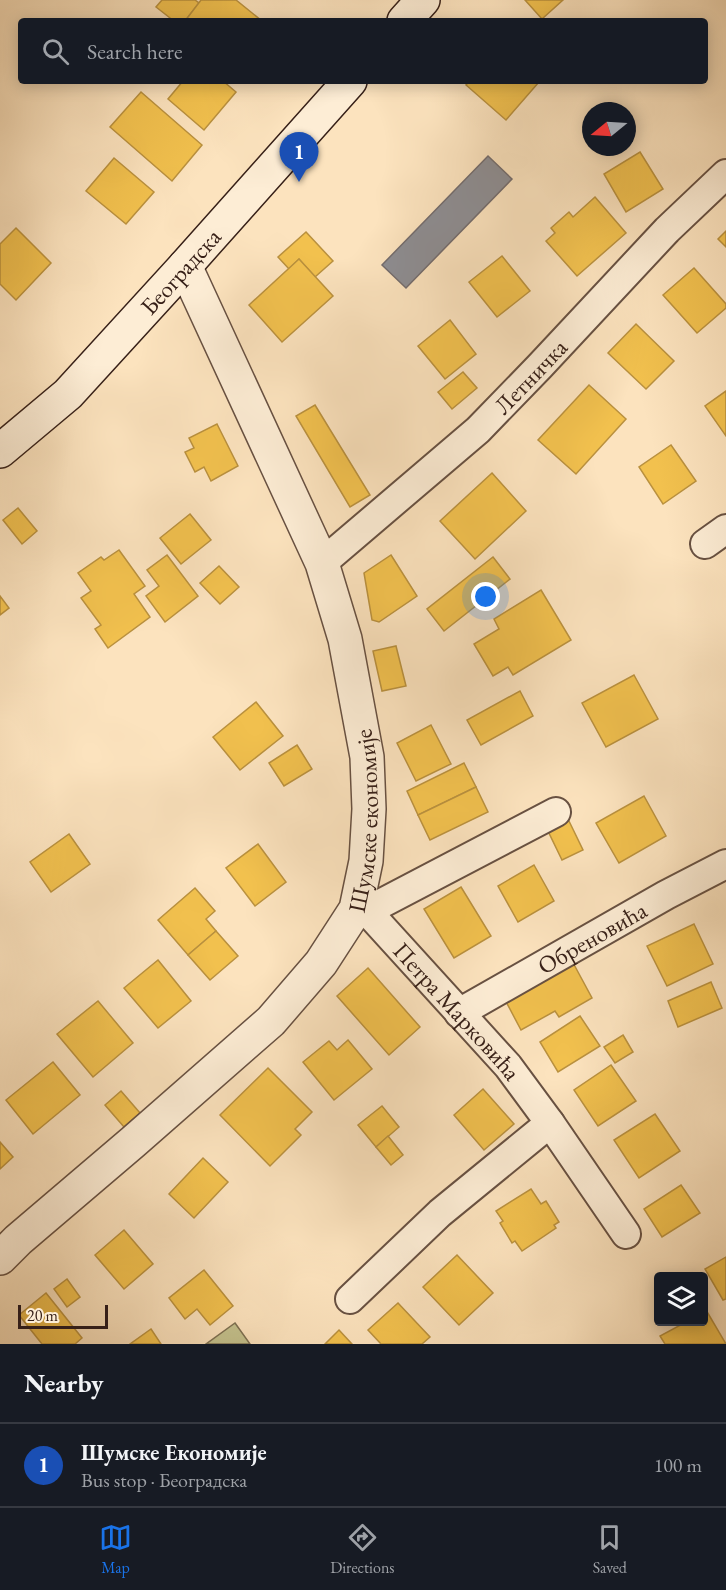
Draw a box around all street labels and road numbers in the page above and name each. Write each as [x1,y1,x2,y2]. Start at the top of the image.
street label: Београдска [133,221,227,321]
street label: Летничка [487,331,574,420]
street label: Шумске економије [340,727,385,915]
street label: Обреновића [532,894,652,981]
street label: Петра Марковића [387,935,529,1086]

